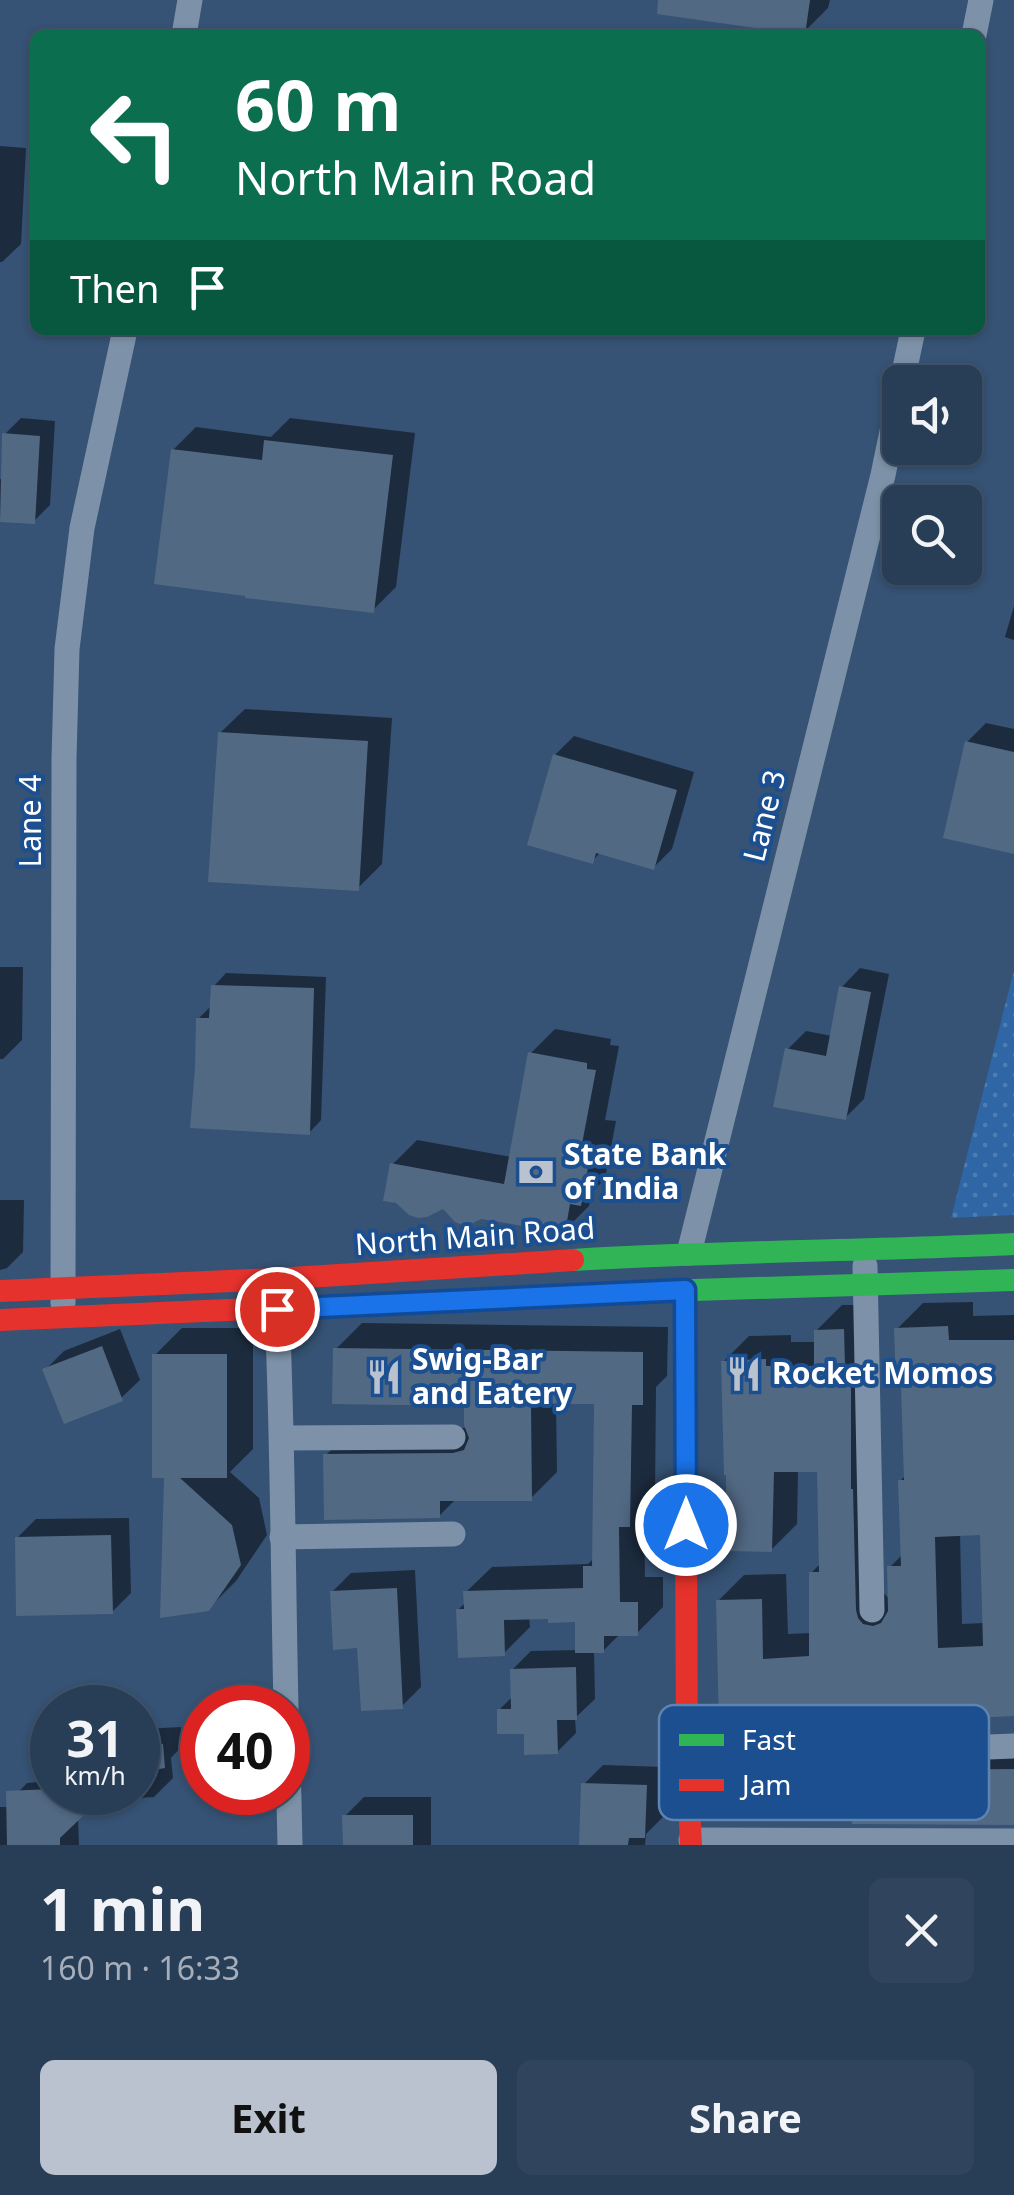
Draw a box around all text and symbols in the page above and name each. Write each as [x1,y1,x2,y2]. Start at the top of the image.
text: 60 m [235,56,402,152]
icon: left [70,70,200,200]
text: North Main Road [235,147,596,208]
icon: arrive [180,260,235,315]
text: Then [70,262,160,314]
map controls [882,365,982,585]
button: sound [882,365,982,465]
button: search [882,485,982,585]
street label: Lane 3 [732,766,795,866]
street label: Lane 4 [9,775,50,867]
place label: State Bank of India [564,1133,727,1208]
bank icon: State Bank of India [517,1153,555,1191]
street label: North Main Road [353,1207,596,1264]
pin [235,1267,320,1352]
icon: arrive [250,1282,305,1337]
place label: Swig-Bar and Eatery [412,1338,573,1413]
place label: Rocket Momos [772,1352,993,1393]
restaurant icon: Rocket Momos [725,1355,763,1393]
restaurant icon: Swig-Bar and Eatery [365,1358,403,1396]
position arrow [634,1473,738,1577]
speed limit sign: 40 [180,1685,310,1815]
text: 31 [66,1704,124,1772]
legend [659,1705,989,1820]
text: Fast [742,1720,796,1758]
text: km/h [64,1758,126,1792]
text: Jam [739,1765,792,1803]
text: 1 min [40,1867,205,1949]
button: close [869,1878,974,1983]
text: 160 m · 16:33 [40,1946,240,1989]
button: Exit [40,2060,497,2175]
button: Share [517,2060,974,2175]

